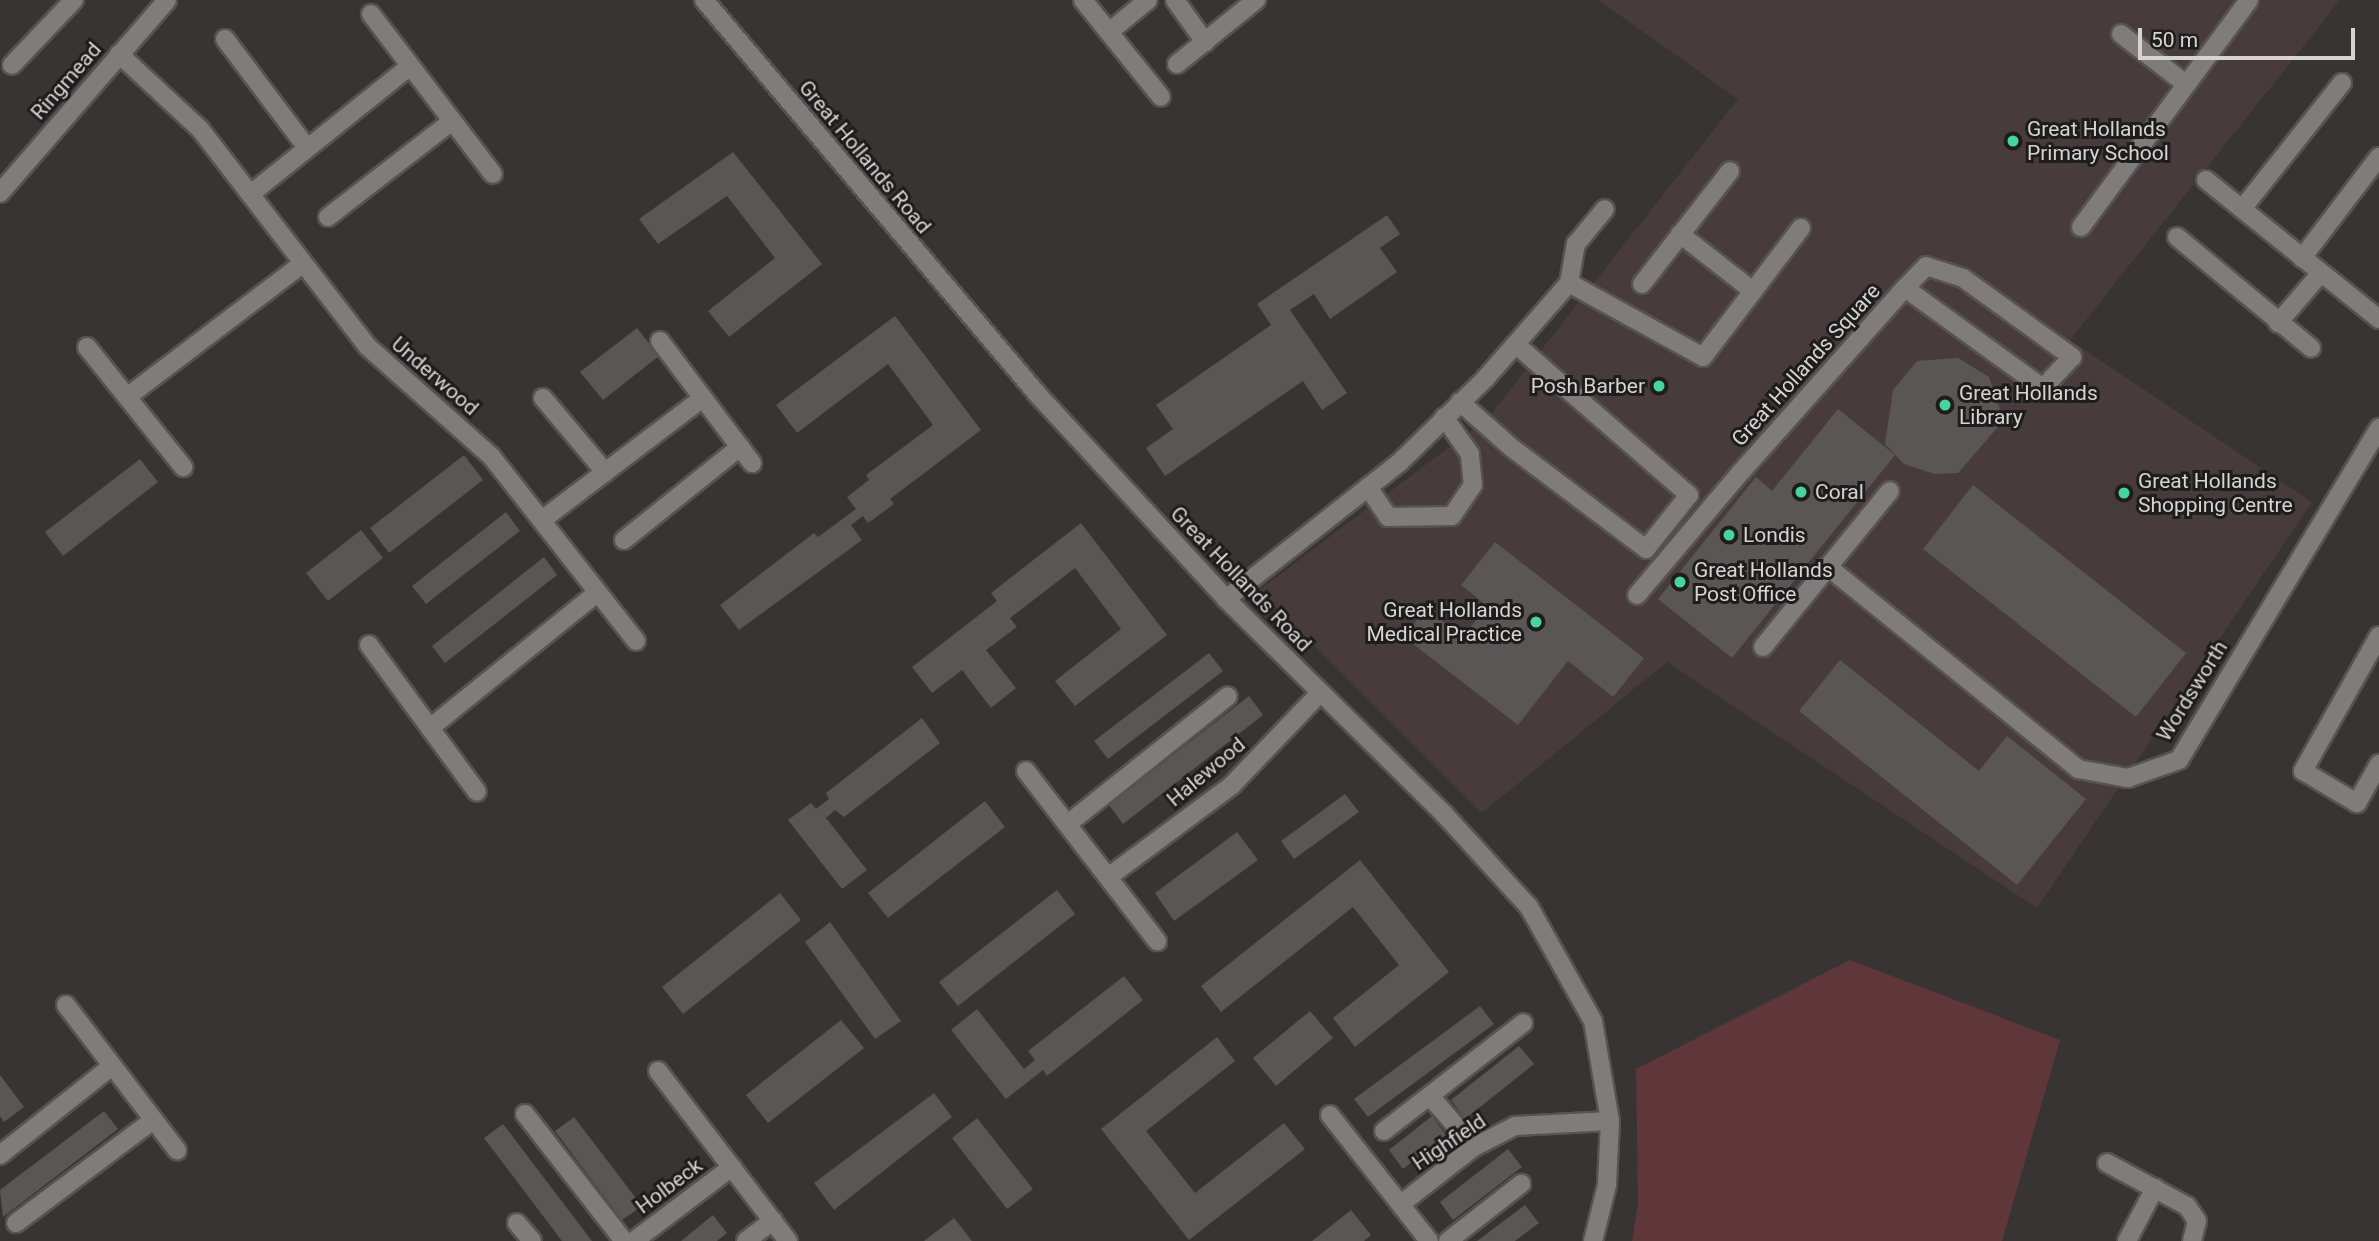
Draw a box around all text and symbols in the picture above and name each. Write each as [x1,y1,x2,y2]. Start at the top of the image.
scale bar [2141,14,2358,58]
text: 50 m [2151,28,2198,52]
street label: Ringmead [26,37,106,125]
street label: Great Hollands Road [794,75,936,239]
place label: Great Hollands Primary School [2027,116,2169,166]
marker: Great Hollands Primary School [2005,133,2021,149]
street label: Great Hollands Square [1727,279,1885,451]
street label: Underwood [386,331,484,421]
place label: Posh Barber [1531,373,1645,399]
marker: Posh Barber [1651,378,1667,394]
place label: Great Hollands Library [1959,380,2098,430]
marker: Great Hollands Library [1937,397,1953,413]
place label: Great Hollands Shopping Centre [2138,468,2293,518]
place label: Coral [1815,479,1864,505]
marker: Coral [1793,484,1809,500]
marker: Great Hollands Shopping Centre [2116,485,2132,501]
street label: Great Hollands Road [1165,501,1317,657]
place label: Londis [1743,522,1806,548]
marker: Londis [1721,527,1737,543]
place label: Great Hollands Post Office [1694,557,1833,607]
marker: Great Hollands Post Office [1672,574,1688,590]
place label: Great Hollands Medical Practice [1366,597,1522,647]
marker: Great Hollands Medical Practice [1528,614,1544,630]
street label: Wordsworth [2151,636,2233,746]
street label: Halewood [1162,732,1250,812]
street label: Highfield [1407,1108,1491,1176]
street label: Holbeck [631,1153,707,1219]

